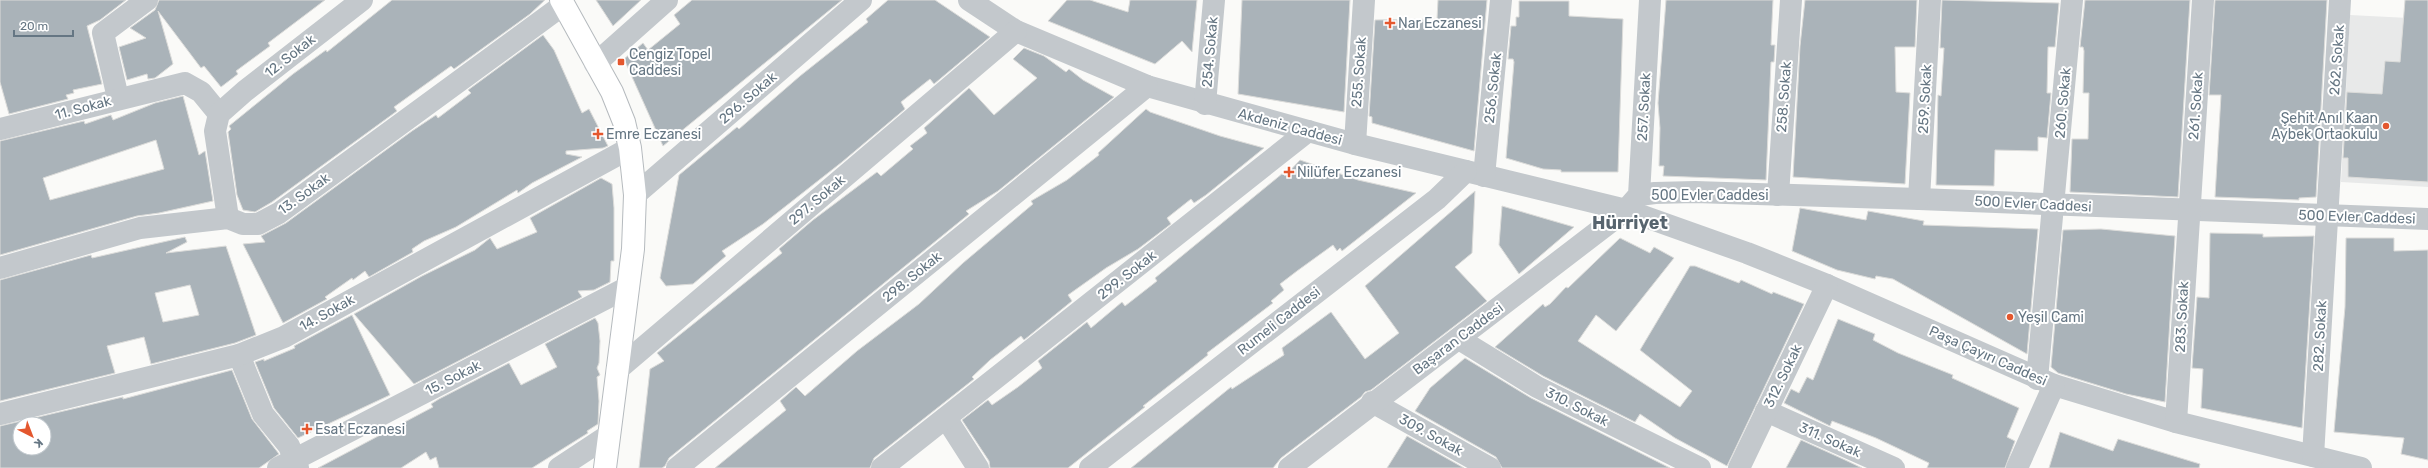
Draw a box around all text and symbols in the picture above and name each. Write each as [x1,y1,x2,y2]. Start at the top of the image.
scale bar [14,12,73,38]
street label: 254. Sokak [1198,15,1222,88]
place label: Nar Eczanesi [1398,15,1482,32]
marker: Nar Eczanesi [1385,18,1395,28]
text: 20 m [20,19,48,33]
street label: 262. Sokak [2326,23,2348,96]
street label: 12. Sokak [261,30,319,81]
street label: 255. Sokak [1348,35,1370,108]
place label: Cengiz Topel Caddesi [629,46,711,79]
street label: 256. Sokak [1481,51,1505,124]
marker: Cengiz Topel Caddesi [616,57,626,67]
street label: 258. Sokak [1773,60,1795,133]
street label: 259. Sokak [1915,63,1935,134]
street label: 260. Sokak [2051,66,2075,139]
street label: 296. Sokak [716,68,781,128]
street label: 261. Sokak [2185,71,2207,141]
street label: 257. Sokak [1634,72,1654,142]
street label: 11. Sokak [53,92,114,124]
street label: Akdeniz Caddesi [1236,105,1344,149]
place label: Şehit Anıl Kaan Aybek Ortaokulu [2271,110,2378,143]
marker: Şehit Anıl Kaan Aybek Ortaokulu [2381,121,2391,131]
place label: Emre Eczanesi [606,126,701,143]
marker: Emre Eczanesi [593,129,603,139]
place label: Nilüfer Eczanesi [1297,164,1401,181]
marker: Nilüfer Eczanesi [1284,167,1294,177]
street label: 13. Sokak [275,169,334,219]
street label: 297. Sokak [785,171,849,229]
street label: 500 Evler Caddesi [1651,187,1769,204]
street label: 500 Evler Caddesi [1974,192,2092,216]
street label: 500 Evler Caddesi [2298,206,2416,228]
district label: Hürriyet [1592,212,1668,234]
street label: 299. Sokak [1094,246,1160,303]
street label: 298. Sokak [879,248,946,306]
street label: 283. Sokak [2172,280,2192,353]
street label: Rumeli Caddesi [1234,283,1324,359]
street label: 14. Sokak [297,291,358,335]
street label: Başaran Caddesi [1409,299,1507,379]
street label: 282. Sokak [2310,299,2330,372]
place label: Yeşil Cami [2018,309,2084,326]
marker: Yeşil Cami [2005,312,2015,322]
street label: Paşa Çayırı Caddesi [1926,322,2050,390]
street label: 312. Sokak [1760,341,1806,410]
street label: 15. Sokak [422,356,484,399]
street label: 310. Sokak [1543,384,1612,430]
street label: 309. Sokak [1396,410,1467,460]
north arrow [12,416,52,456]
street label: 311. Sokak [1796,419,1864,461]
place label: Esat Eczanesi [315,421,405,438]
marker: Esat Eczanesi [302,424,312,434]
text: K [31,436,45,451]

